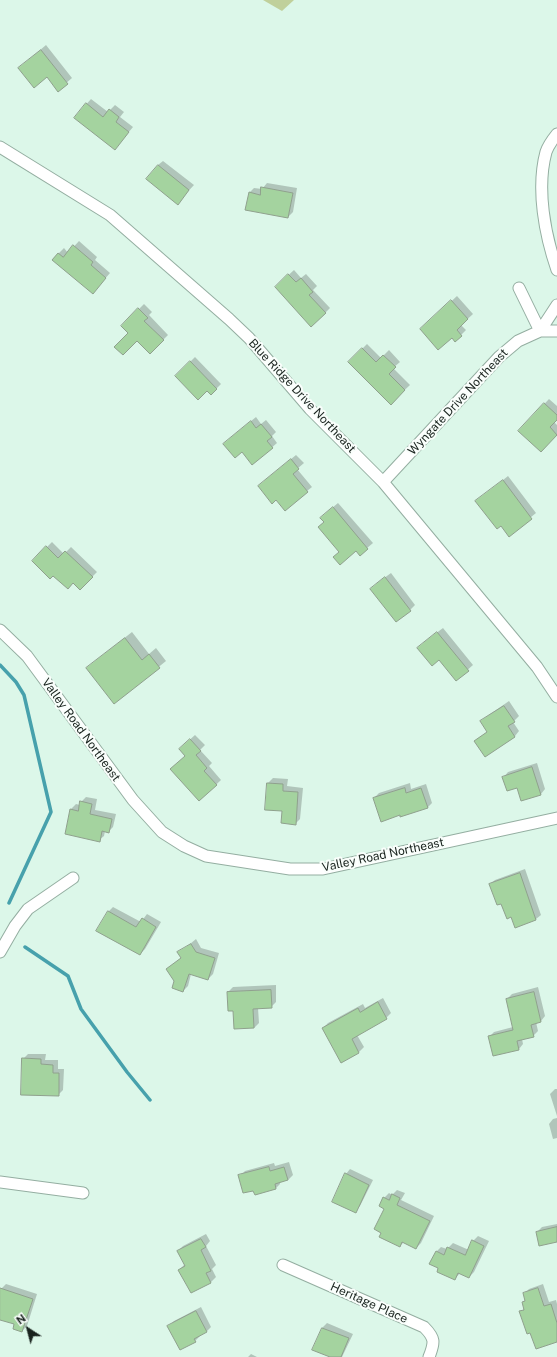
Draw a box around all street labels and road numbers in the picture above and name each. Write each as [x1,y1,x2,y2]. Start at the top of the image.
street label: Blue Ridge Drive Northeast [245,336,359,456]
street label: Wyngate Drive Northeast [405,346,511,458]
street label: Valley Road Northeast [39,676,123,784]
street label: Valley Road Northeast [321,835,445,875]
street label: Heritage Place [328,1280,410,1326]

